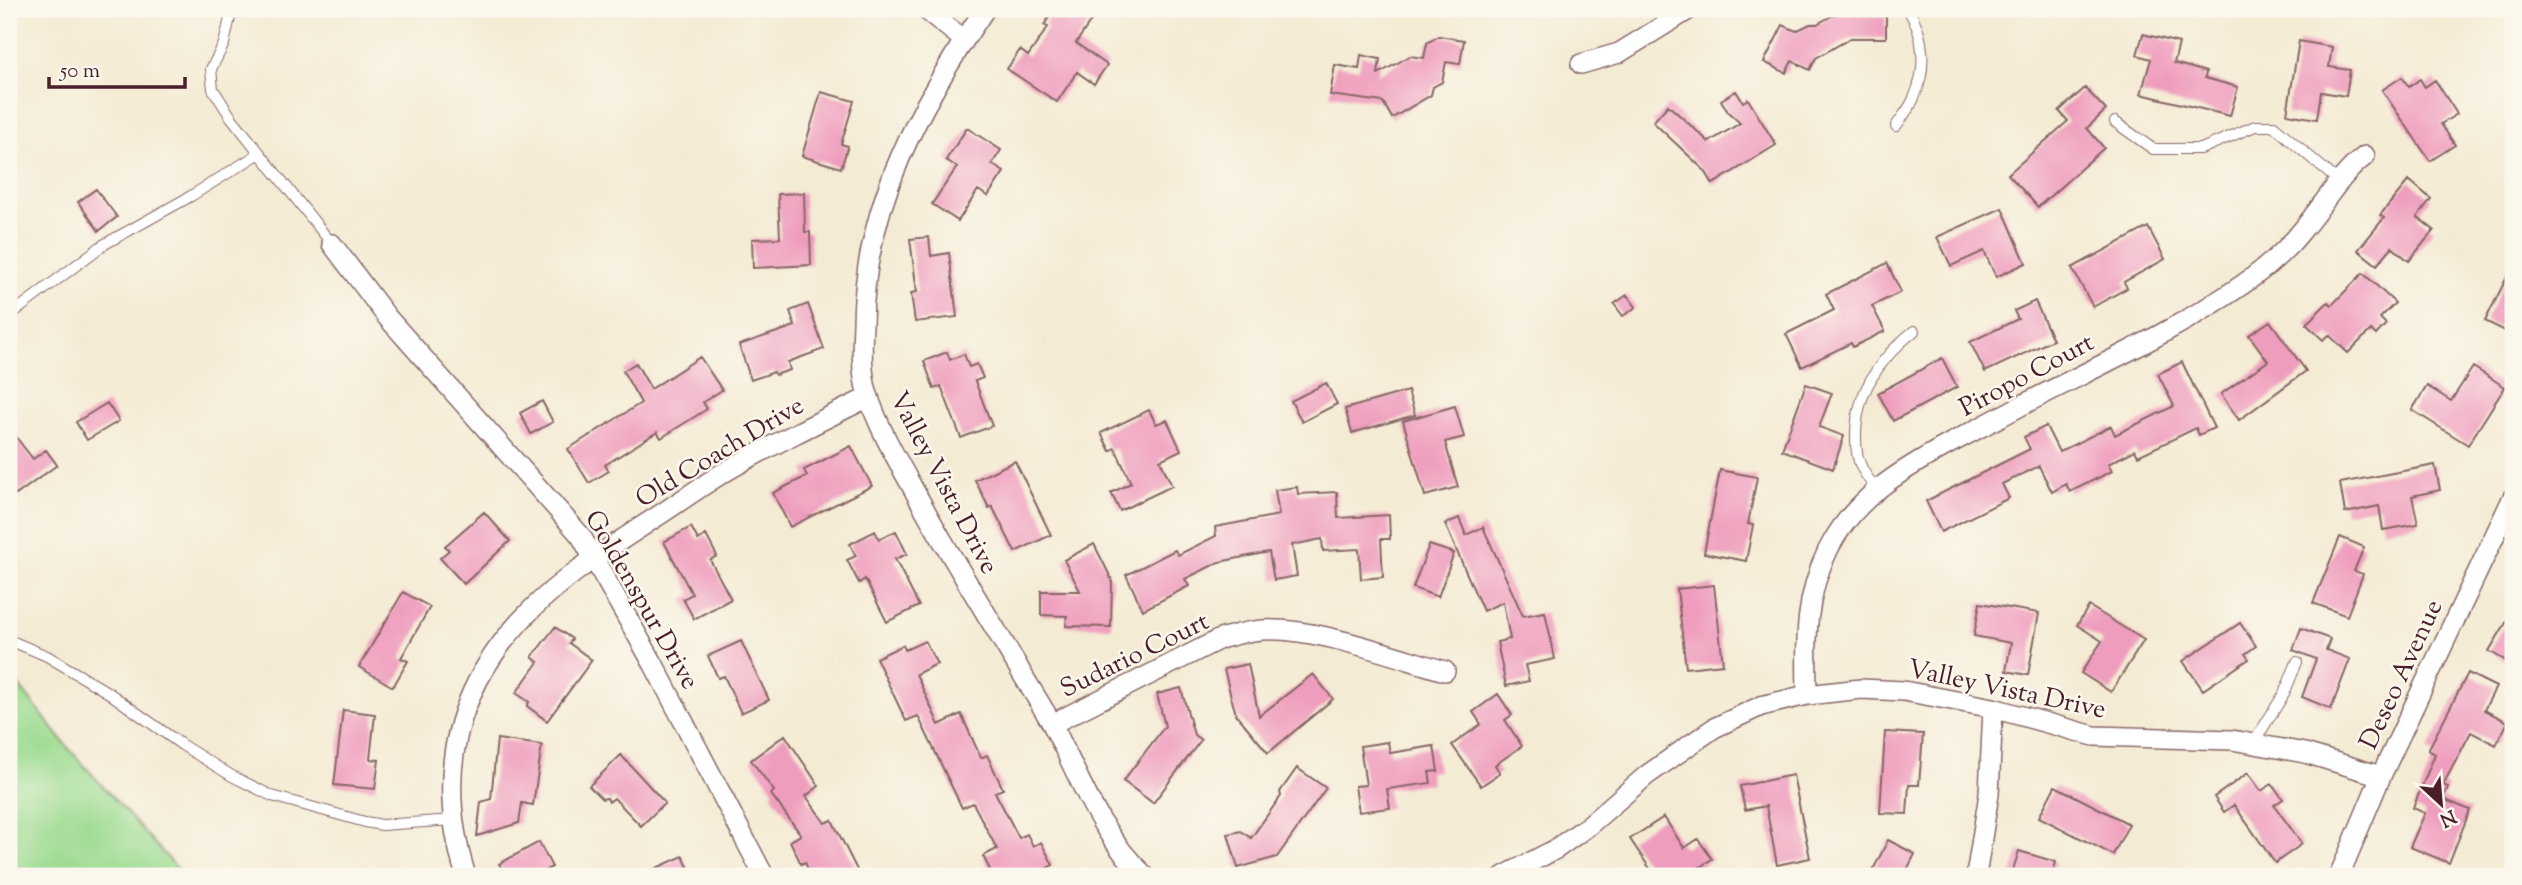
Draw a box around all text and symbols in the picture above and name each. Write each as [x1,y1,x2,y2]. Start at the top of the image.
scale bar [49,46,186,90]
text: 50 m [59,57,100,87]
street label: Piropo Court [1953,325,2101,427]
street label: Valley Vista Drive [879,385,1007,581]
street label: Old Coach Drive [629,388,811,518]
street label: Goldenspur Drive [574,504,707,697]
street label: Deseo Avenue [2351,594,2453,756]
street label: Sudario Court [1054,604,1216,708]
street label: Valley Vista Drive [1904,651,2109,730]
north arrow [2406,770,2476,840]
text: N [2435,802,2460,832]

